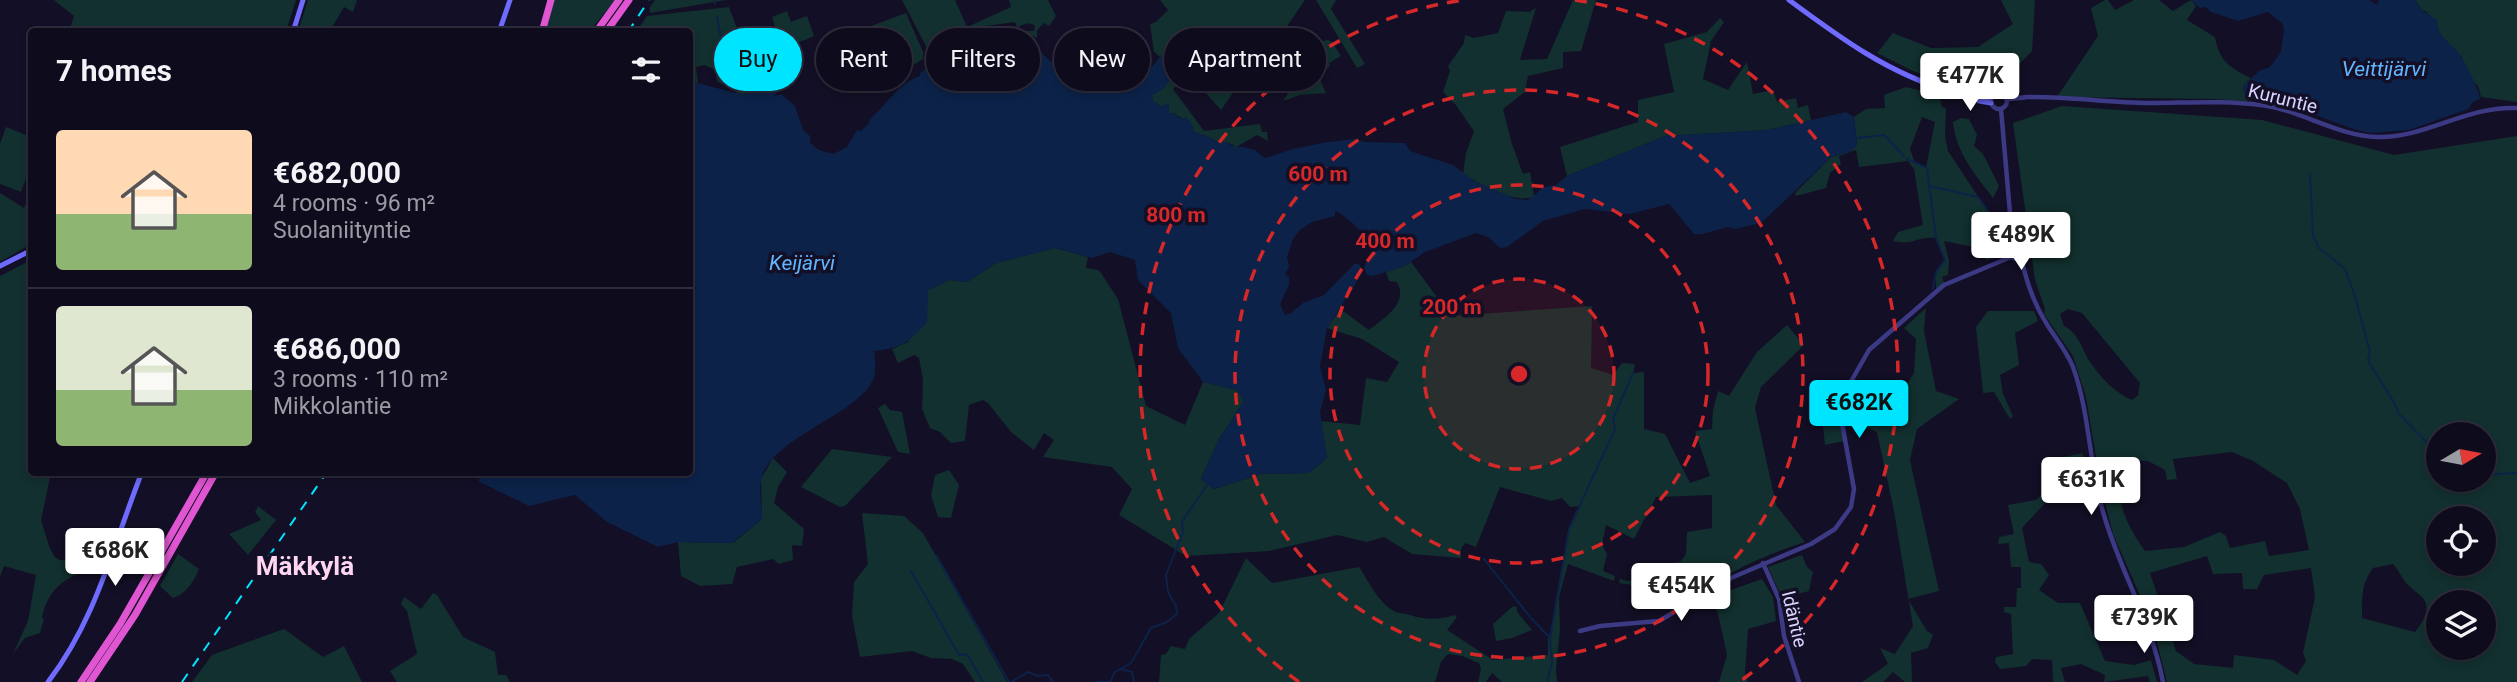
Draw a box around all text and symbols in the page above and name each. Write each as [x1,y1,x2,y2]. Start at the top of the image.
chip: Buy [714,28,802,91]
chip: Rent [816,28,912,91]
chip: Filters [926,28,1040,91]
chip: New [1054,28,1150,91]
chip: Apartment [1164,28,1326,91]
icon: filters [627,51,665,89]
text: 7 homes [56,53,172,88]
pin: €477K [1921,54,2019,113]
water label: Veittijärvi [2342,57,2426,81]
text: €477K [1936,62,2004,89]
street label: Kuruntie [2246,79,2320,118]
text: €682,000 [273,155,401,190]
icon: home [112,158,196,242]
text: 600 m [1288,162,1348,186]
text: 4 rooms · 96 m² [273,190,435,217]
text: 800 m [1146,203,1206,227]
pin: €489K [1972,212,2070,272]
text: Suolaniityntie [273,217,411,244]
text: €489K [1987,221,2055,248]
text: 400 m [1355,229,1415,253]
water label: Keijärvi [769,251,835,275]
text: 200 m [1422,295,1482,319]
text: €686,000 [273,331,401,366]
icon: home [112,334,196,418]
centre of rings [1507,362,1531,386]
text: 3 rooms · 110 m² [273,366,448,393]
pin: €682K [1810,380,1908,440]
text: €682K [1825,389,1893,416]
text: Mikkolantie [273,393,391,420]
north arrow [2426,422,2496,492]
map controls [2426,422,2496,660]
pin: €631K [2042,458,2140,517]
text: €631K [2057,466,2125,493]
button: locate [2426,506,2496,576]
pin: €686K [66,528,164,588]
text: €686K [81,537,149,564]
district label: Mäkkylä [256,551,354,581]
pin: €454K [1632,564,1730,623]
text: €454K [1647,572,1715,599]
street label: Idäntie [1777,588,1812,650]
button: layers [2426,590,2496,660]
pin: €739K [2095,596,2193,655]
text: €739K [2110,604,2178,631]

